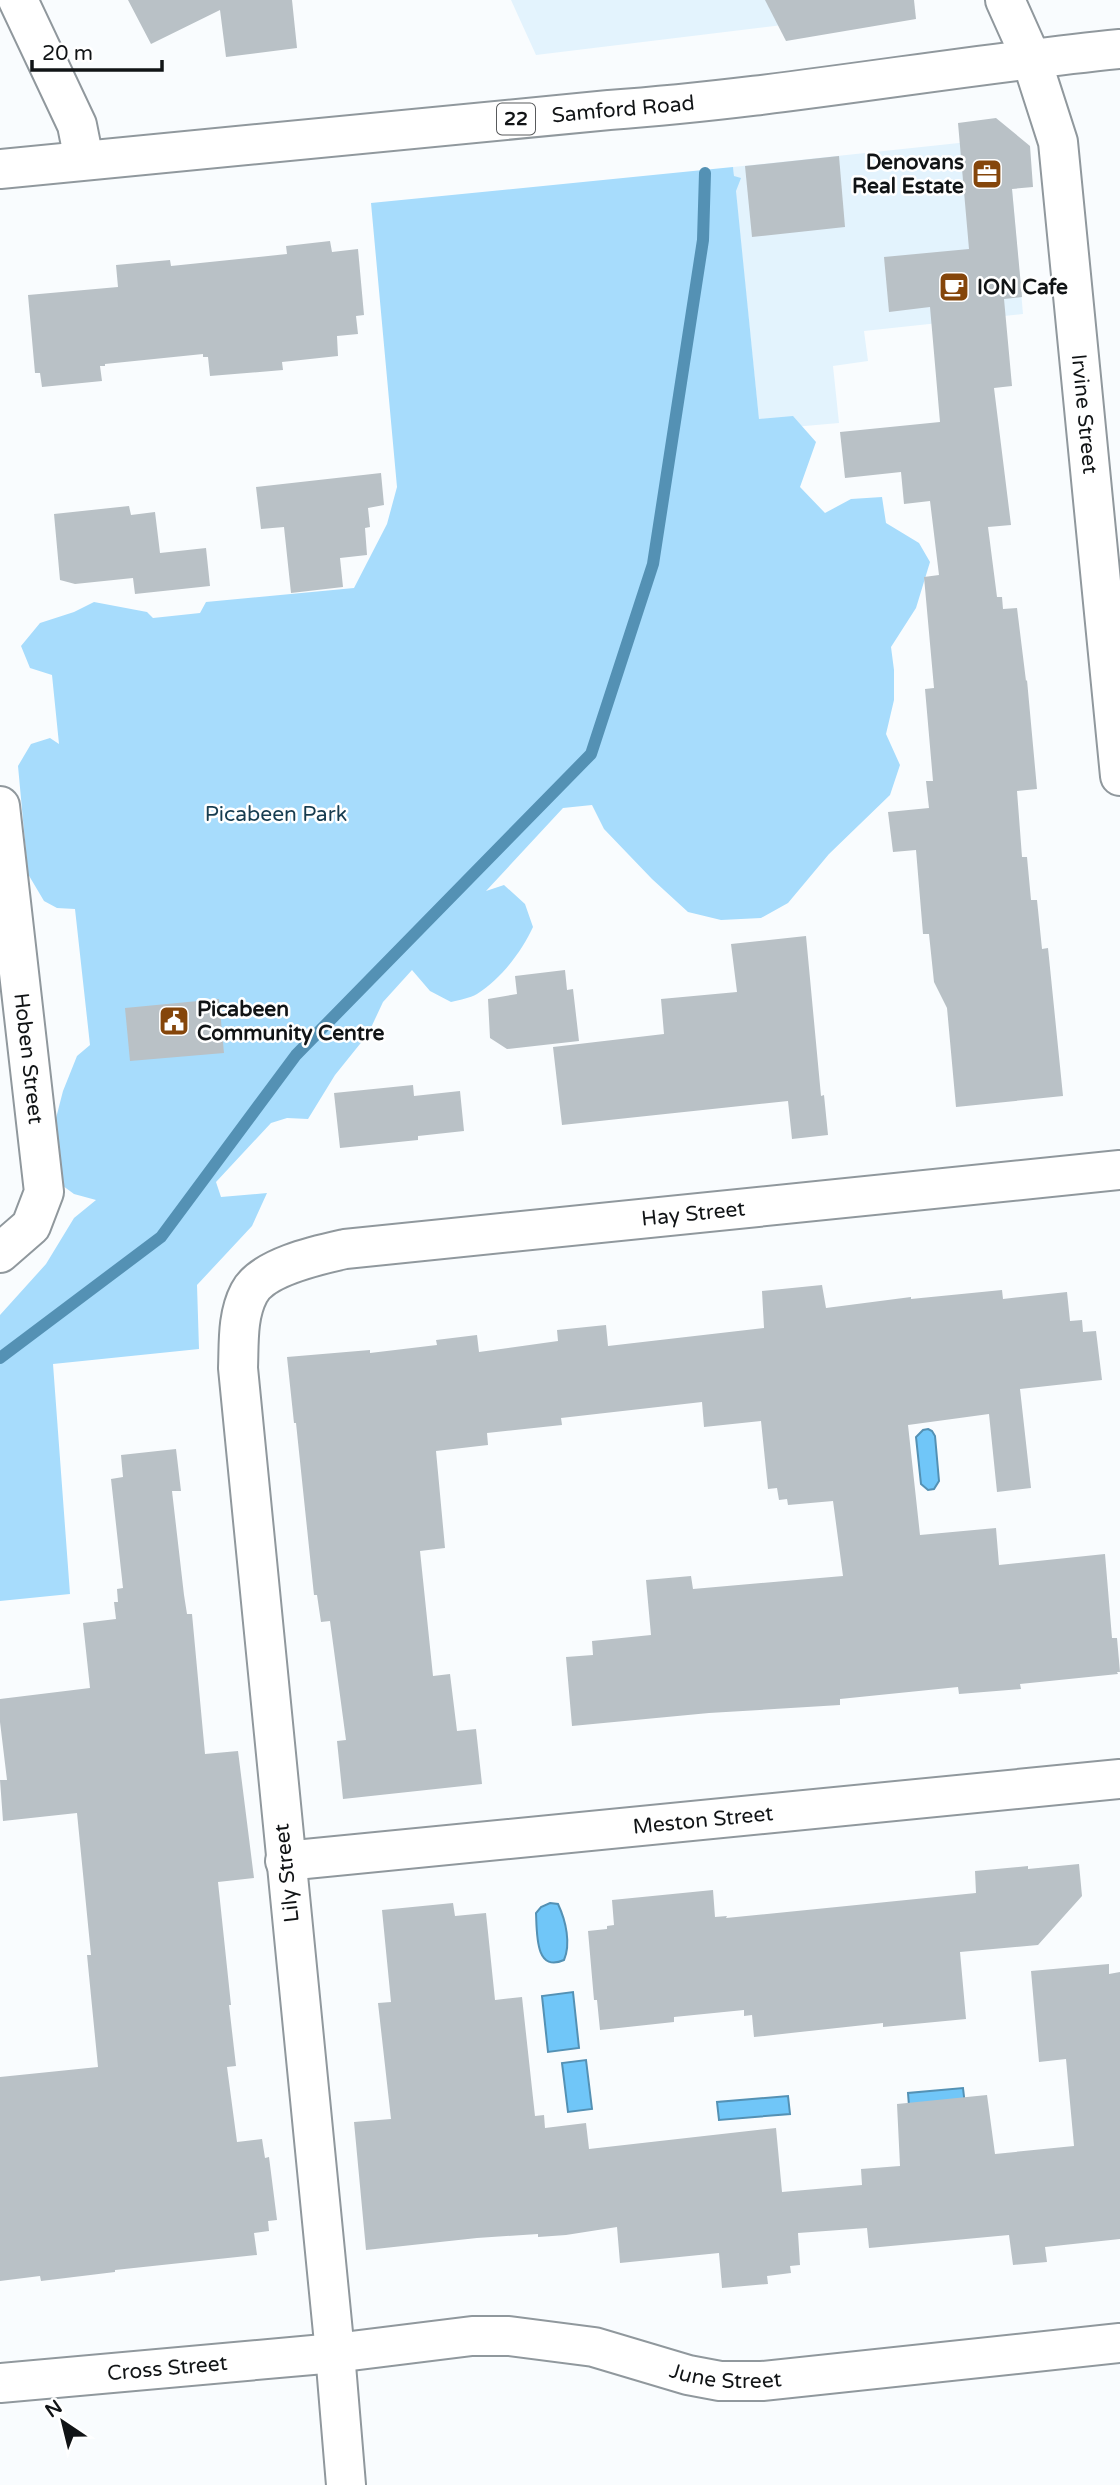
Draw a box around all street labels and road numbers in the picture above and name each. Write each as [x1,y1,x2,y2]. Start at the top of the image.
street label: Samford Road [551,90,696,128]
road number: 22 [497,104,535,134]
street label: Irvine Street [1066,353,1103,475]
street label: Hoben Street [9,991,49,1125]
street label: Hay Street [640,1196,746,1231]
street label: Meston Street [632,1801,774,1839]
street label: Lily Street [269,1822,305,1924]
street label: Cross Street [106,2350,229,2386]
street label: June Street [667,2358,783,2394]

